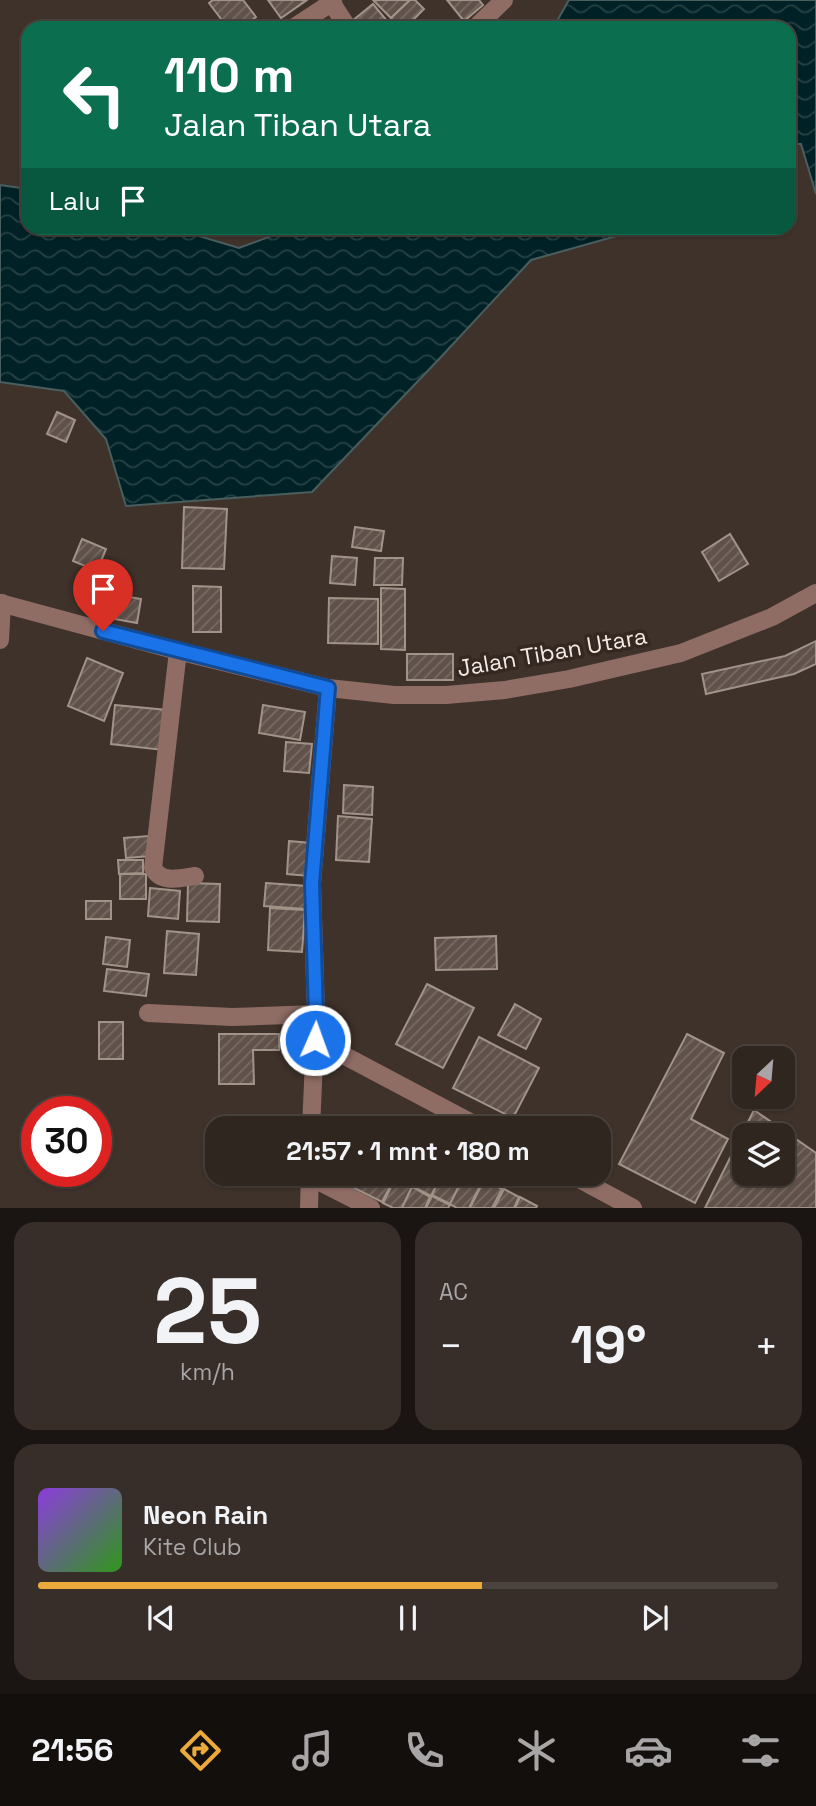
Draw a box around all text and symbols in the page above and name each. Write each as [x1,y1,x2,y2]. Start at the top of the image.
text: 110 m [164,44,294,106]
icon: left [49,49,140,140]
text: Jalan Tiban Utara [164,105,431,145]
icon: arrive [114,182,152,220]
text: Lalu [49,184,100,218]
pin [73,559,133,631]
icon: arrive [84,570,122,608]
street label: Jalan Tiban Utara [455,621,649,683]
position arrow [278,1003,352,1077]
north arrow [732,1046,794,1110]
map controls [732,1046,795,1186]
speed limit sign: 30 [21,1096,112,1187]
button: layers [732,1123,795,1186]
text: 21:57 · 1 mnt · 180 m [286,1134,530,1168]
text: 25 [153,1253,262,1370]
text: AC [439,1277,468,1307]
text: 19° [570,1312,647,1378]
text: − [439,1322,463,1370]
text: + [754,1322,778,1370]
text: km/h [180,1357,235,1387]
text: Neon Rain [143,1498,268,1532]
text: Kite Club [143,1532,242,1562]
icon: previous [142,1599,180,1637]
icon: pause [389,1599,427,1637]
icon: next [636,1599,674,1637]
icon: directions [176,1726,225,1775]
icon: music [288,1726,337,1775]
icon: phone [400,1726,449,1775]
icon: climate [512,1726,561,1775]
icon: car [624,1726,673,1775]
icon: filters [736,1726,785,1775]
text: 21:56 [31,1730,113,1770]

